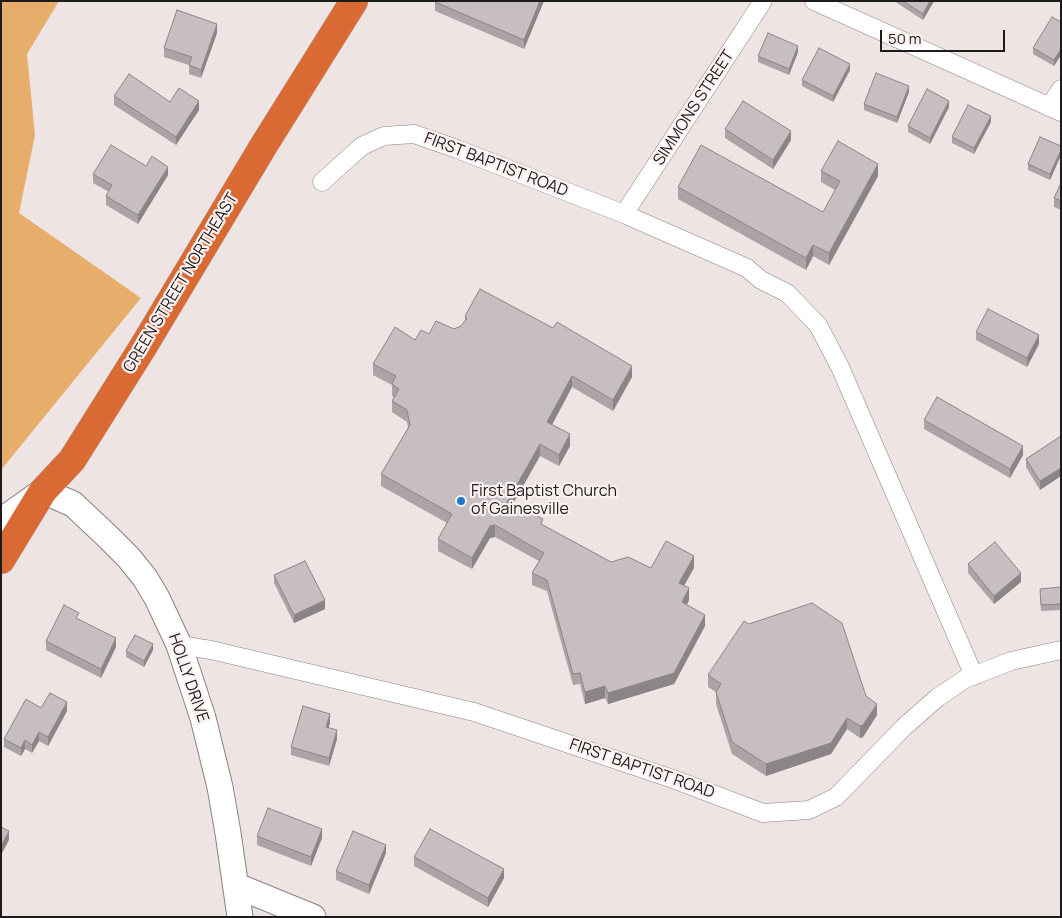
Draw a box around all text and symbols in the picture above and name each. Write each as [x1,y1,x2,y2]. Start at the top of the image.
scale bar [882,20,1007,52]
text: 50 m [888,28,922,49]
street label: SIMMONS STREET [650,47,738,169]
street label: FIRST BAPTIST ROAD [422,129,570,201]
street label: GREEN STREET NORTHEAST [120,190,242,376]
place label: First Baptist Church of Gainesville [471,482,617,520]
marker: First Baptist Church of Gainesville [455,495,467,507]
street label: HOLLY DRIVE [164,631,212,725]
street label: FIRST BAPTIST ROAD [567,735,717,803]

